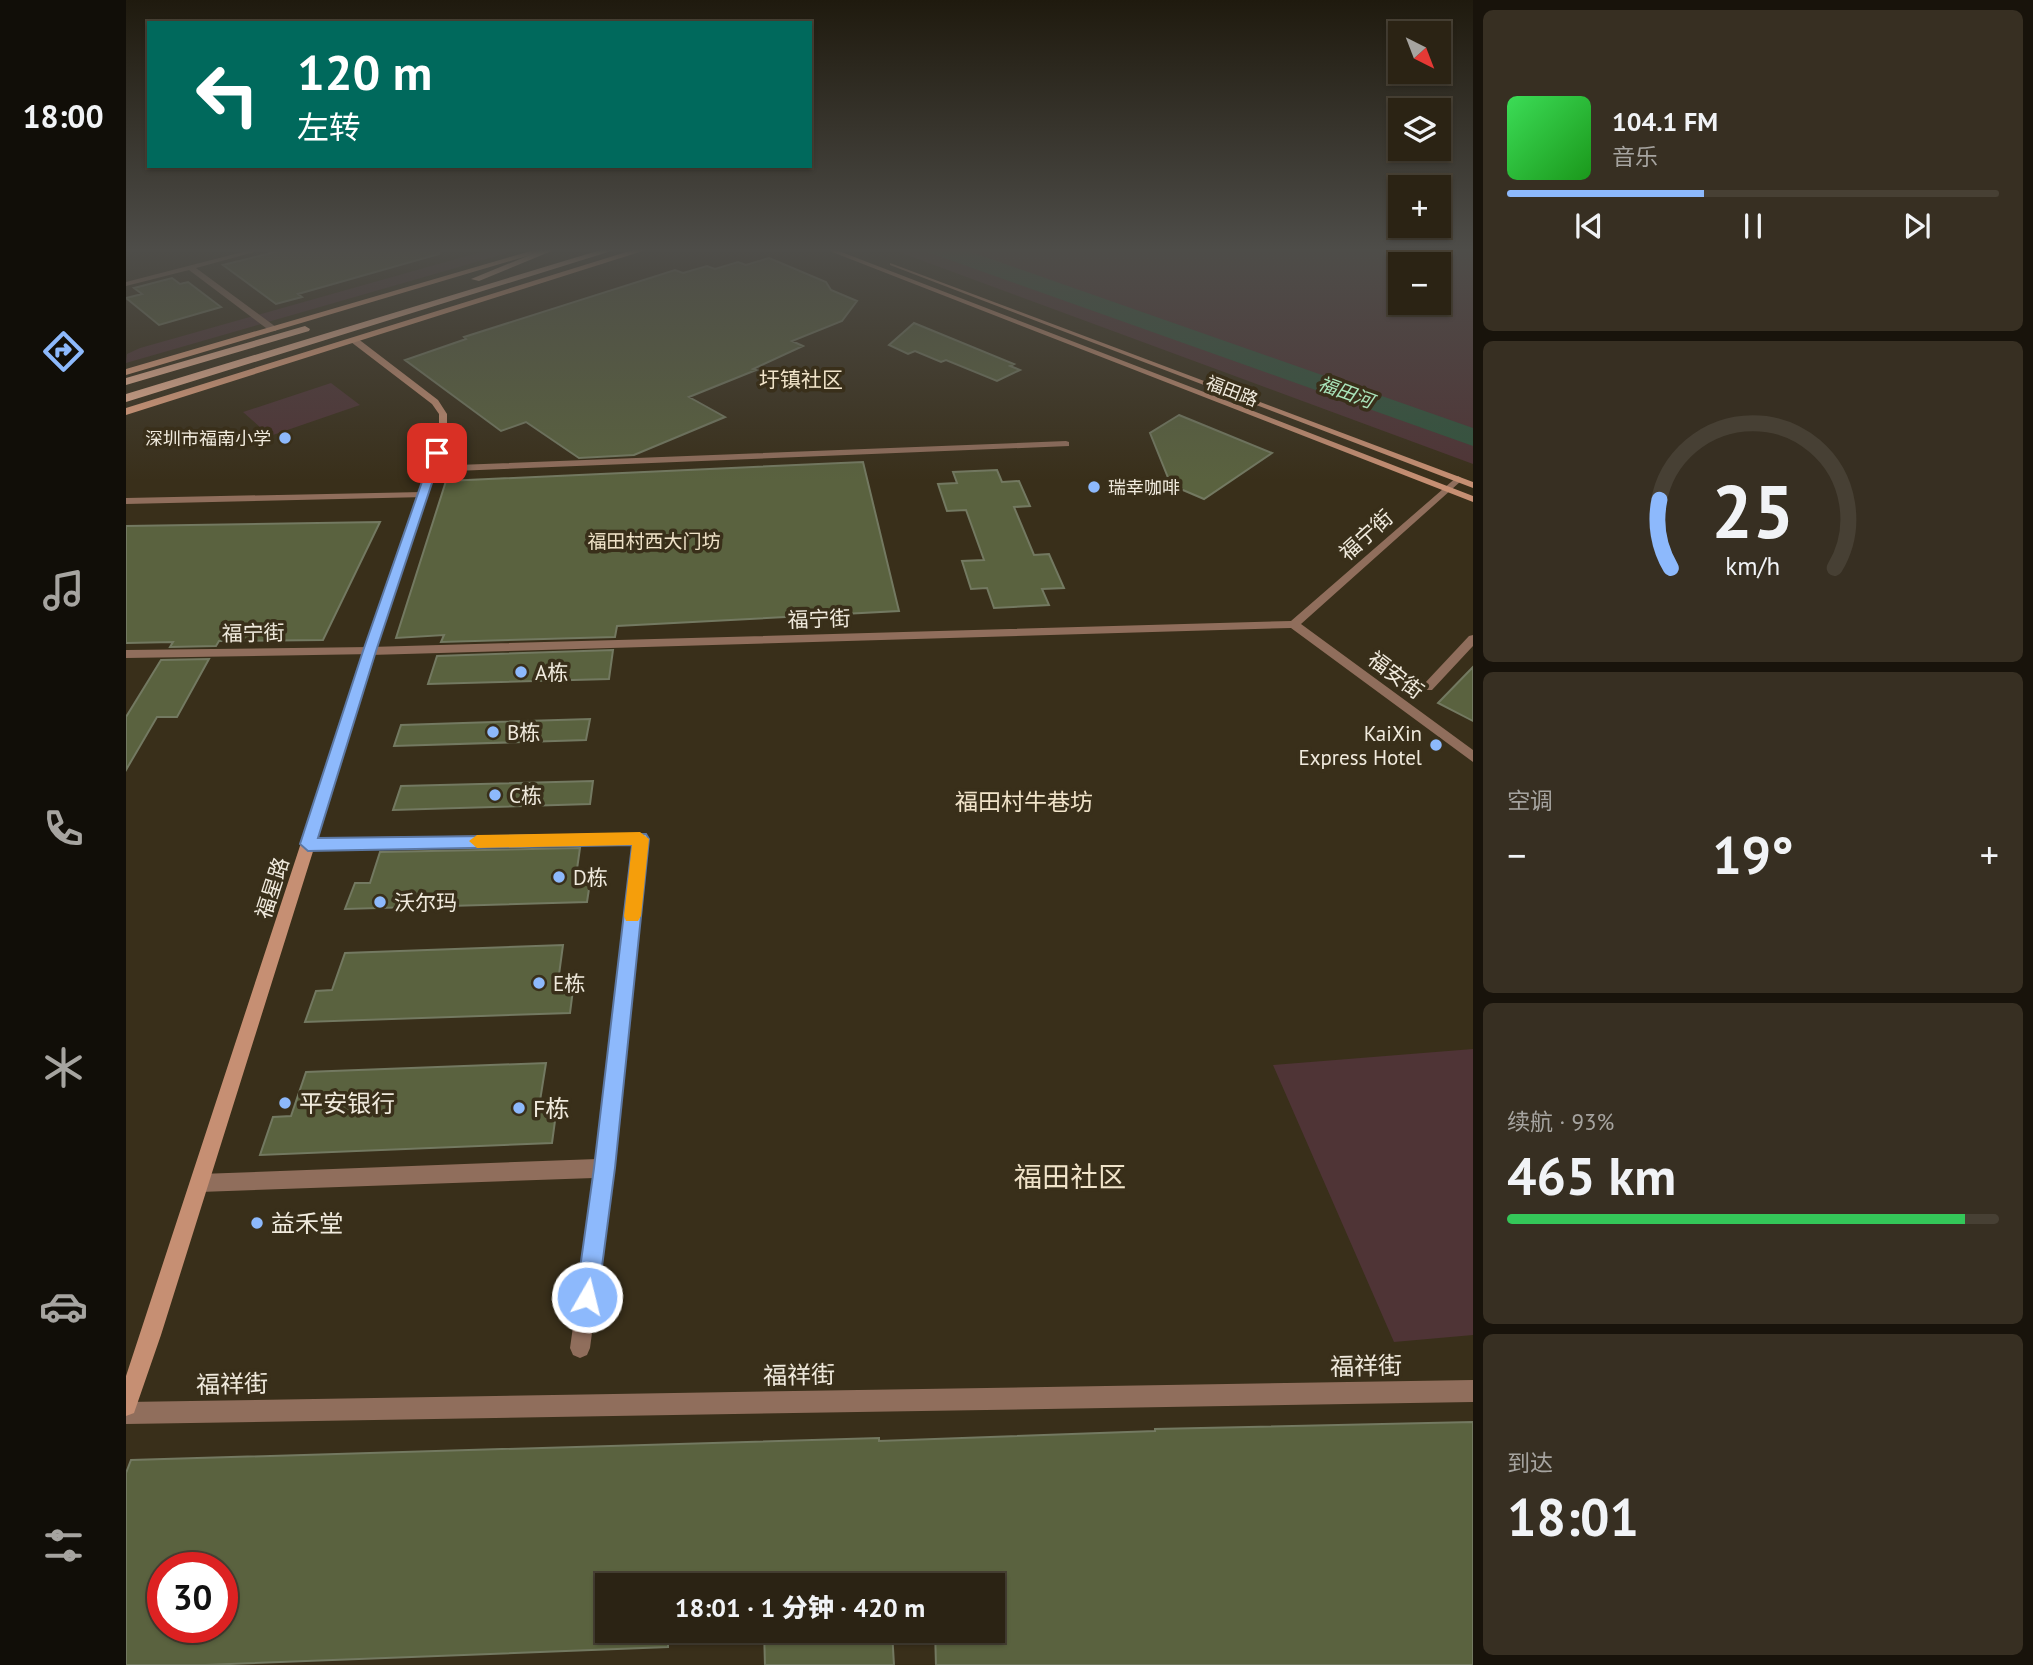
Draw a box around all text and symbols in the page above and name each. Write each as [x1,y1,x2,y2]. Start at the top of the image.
north arrow [1388,21,1451,84]
map controls [1388,21,1451,315]
text: 120 m [297,40,432,104]
icon: left [182,49,273,140]
text: 18:00 [22,95,104,137]
button: layers [1388,98,1451,161]
text: 104.1 FM [1612,105,1718,138]
text: 左转 [297,106,361,148]
text: 音乐 [1612,142,1658,171]
button: + [1388,175,1451,238]
icon: previous [1570,207,1608,245]
icon: pause [1734,207,1772,245]
icon: next [1898,207,1936,245]
button: − [1388,252,1451,315]
icon: directions [39,327,88,376]
district label: 圩镇社区 [759,366,843,393]
street label: 福田路 [1203,371,1261,411]
water label: 福田河 [1315,371,1381,414]
pin [407,423,467,483]
place label: 深圳市福南小学 [145,427,271,450]
marker: 深圳市福南小学 [277,430,293,446]
icon: arrive [418,434,456,472]
text: 25 [1712,464,1794,558]
place label: 瑞幸咖啡 [1108,476,1180,499]
marker: 瑞幸咖啡 [1086,479,1102,495]
street label: 福宁街 [1334,504,1398,566]
district label: 福田村西大门坊 [587,529,721,553]
text: km/h [1726,549,1780,581]
icon: music [39,566,88,615]
street label: 福宁街 [787,604,851,634]
street label: 福宁街 [221,619,285,647]
street label: 福安街 [1363,645,1429,705]
place label: A栋 [535,659,568,686]
marker: A栋 [513,664,529,680]
place label: B栋 [507,719,540,746]
place label: KaiXin Express Hotel [1298,720,1422,771]
marker: B栋 [485,724,501,740]
marker: KaiXin Express Hotel [1428,737,1444,753]
place label: C栋 [509,782,542,809]
text: 空调 [1507,786,1553,815]
marker: C栋 [487,787,503,803]
district label: 福田村牛巷坊 [955,787,1093,816]
icon: phone [39,804,88,853]
text: 19° [1712,821,1794,888]
text: − [1507,830,1526,879]
text: + [1980,830,1999,879]
street label: 福星路 [249,854,295,922]
place label: D栋 [573,864,608,891]
marker: D栋 [551,869,567,885]
place label: 沃尔玛 [394,889,457,916]
marker: 沃尔玛 [372,894,388,910]
place label: E栋 [553,970,585,997]
marker: E栋 [531,975,547,991]
icon: climate [39,1043,88,1092]
place label: 平安银行 [299,1088,395,1119]
place label: F栋 [533,1093,569,1124]
marker: 平安银行 [277,1095,293,1111]
marker: F栋 [511,1100,527,1116]
text: 续航 · 93% [1507,1107,1614,1136]
text: 465 km [1507,1142,1676,1209]
district label: 福田社区 [1014,1158,1126,1195]
place label: 益禾堂 [271,1208,343,1239]
marker: 益禾堂 [249,1215,265,1231]
position arrow [550,1260,624,1334]
icon: car [39,1282,88,1331]
street label: 福祥街 [1330,1350,1402,1382]
street label: 福祥街 [763,1359,835,1391]
street label: 福祥街 [196,1368,268,1400]
text: 到达 [1507,1448,1553,1477]
text: 18:01 [1507,1483,1639,1550]
icon: filters [39,1521,88,1570]
speed limit sign: 30 [147,1552,238,1643]
text: 18:01 · 1 分钟 · 420 m [675,1591,925,1624]

